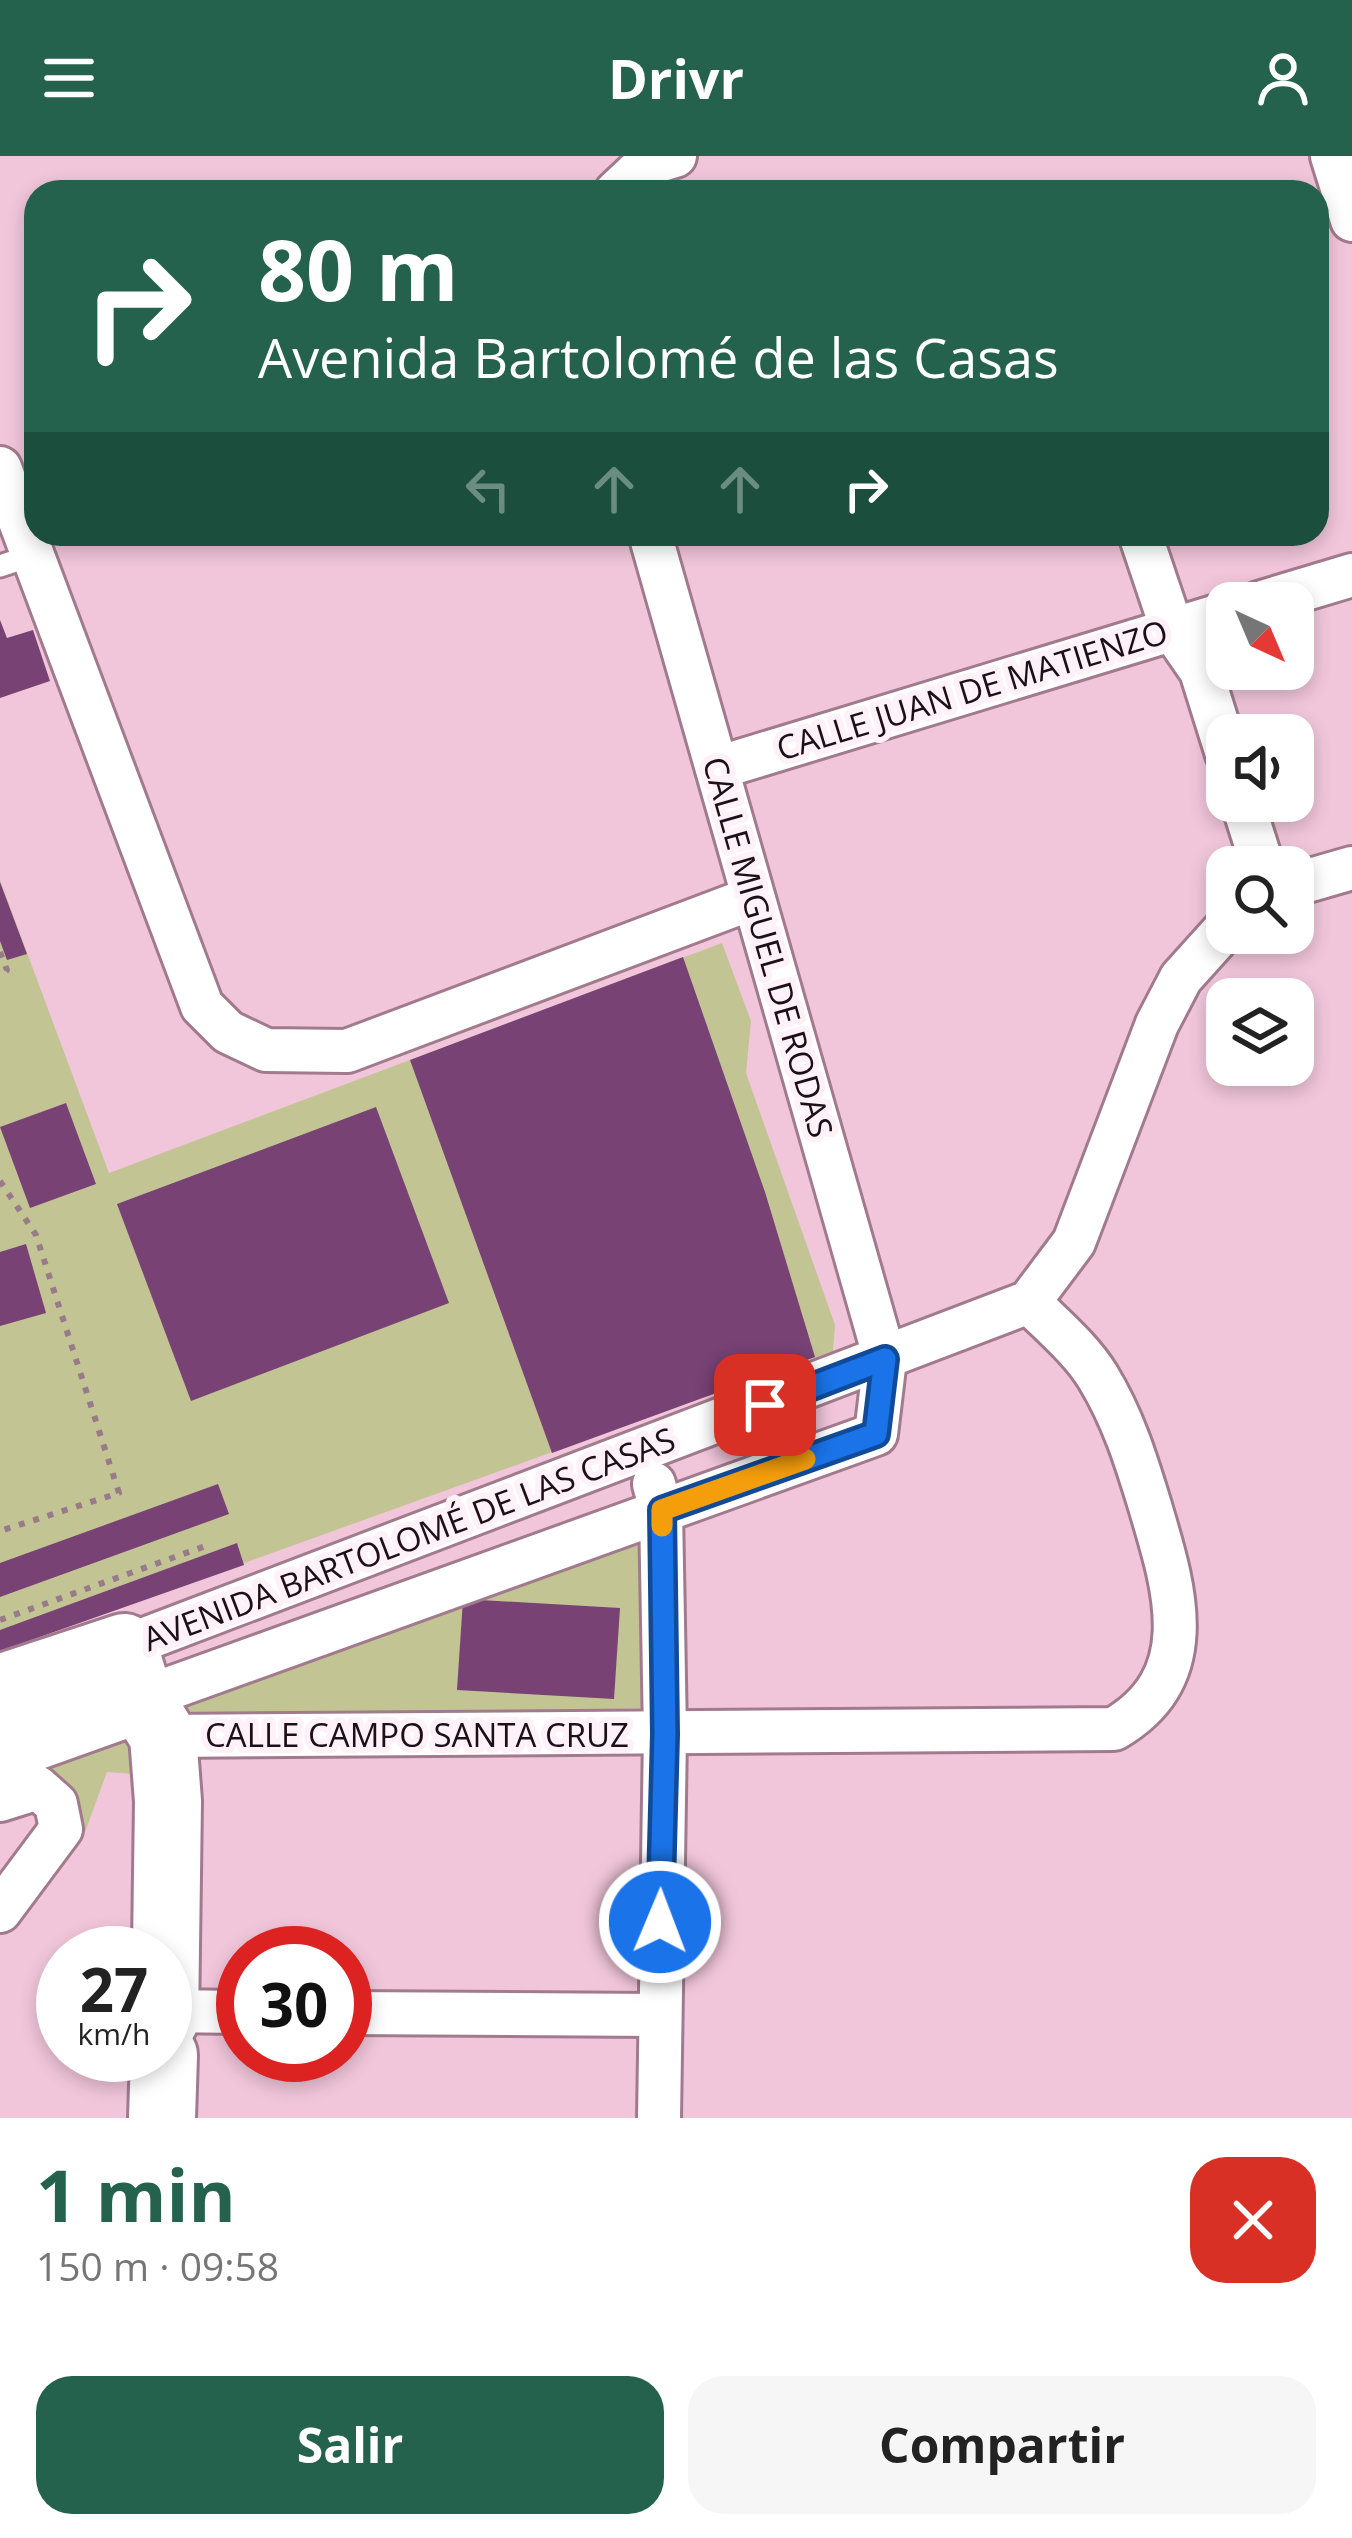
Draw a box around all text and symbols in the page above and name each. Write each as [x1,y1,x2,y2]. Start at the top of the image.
text: Drivr [608,41,744,115]
icon: menu [36,45,102,111]
icon: person [1250,45,1316,111]
text: 80 m [258,211,458,326]
icon: right [60,228,216,384]
text: Avenida Bartolomé de las Casas [258,320,1059,394]
icon: left [455,456,521,522]
icon: ahead [581,456,647,522]
icon: ahead [707,456,773,522]
icon: right [833,456,899,522]
north arrow [1206,582,1314,690]
map controls [1206,582,1314,1086]
street label: CALLE JUAN DE MATIENZO [771,609,1173,770]
button: sound [1206,714,1314,822]
street label: CALLE MIGUEL DE RODAS [693,751,844,1142]
button: search [1206,846,1314,954]
button: layers [1206,978,1314,1086]
pin [714,1354,816,1456]
icon: arrive [732,1372,798,1438]
street label: AVENIDA BARTOLOMÉ DE LAS CASAS [136,1416,681,1661]
street label: CALLE CAMPO SANTA CRUZ [205,1712,629,1757]
position arrow [597,1859,723,1985]
speed limit sign: 30 [216,1926,372,2082]
text: 27 [80,1948,148,2030]
text: km/h [78,2013,150,2054]
text: 1 min [36,2145,236,2243]
button: close [1190,2157,1316,2283]
text: 150 m · 09:58 [36,2239,279,2292]
button: Salir [36,2376,664,2514]
button: Compartir [688,2376,1316,2514]

